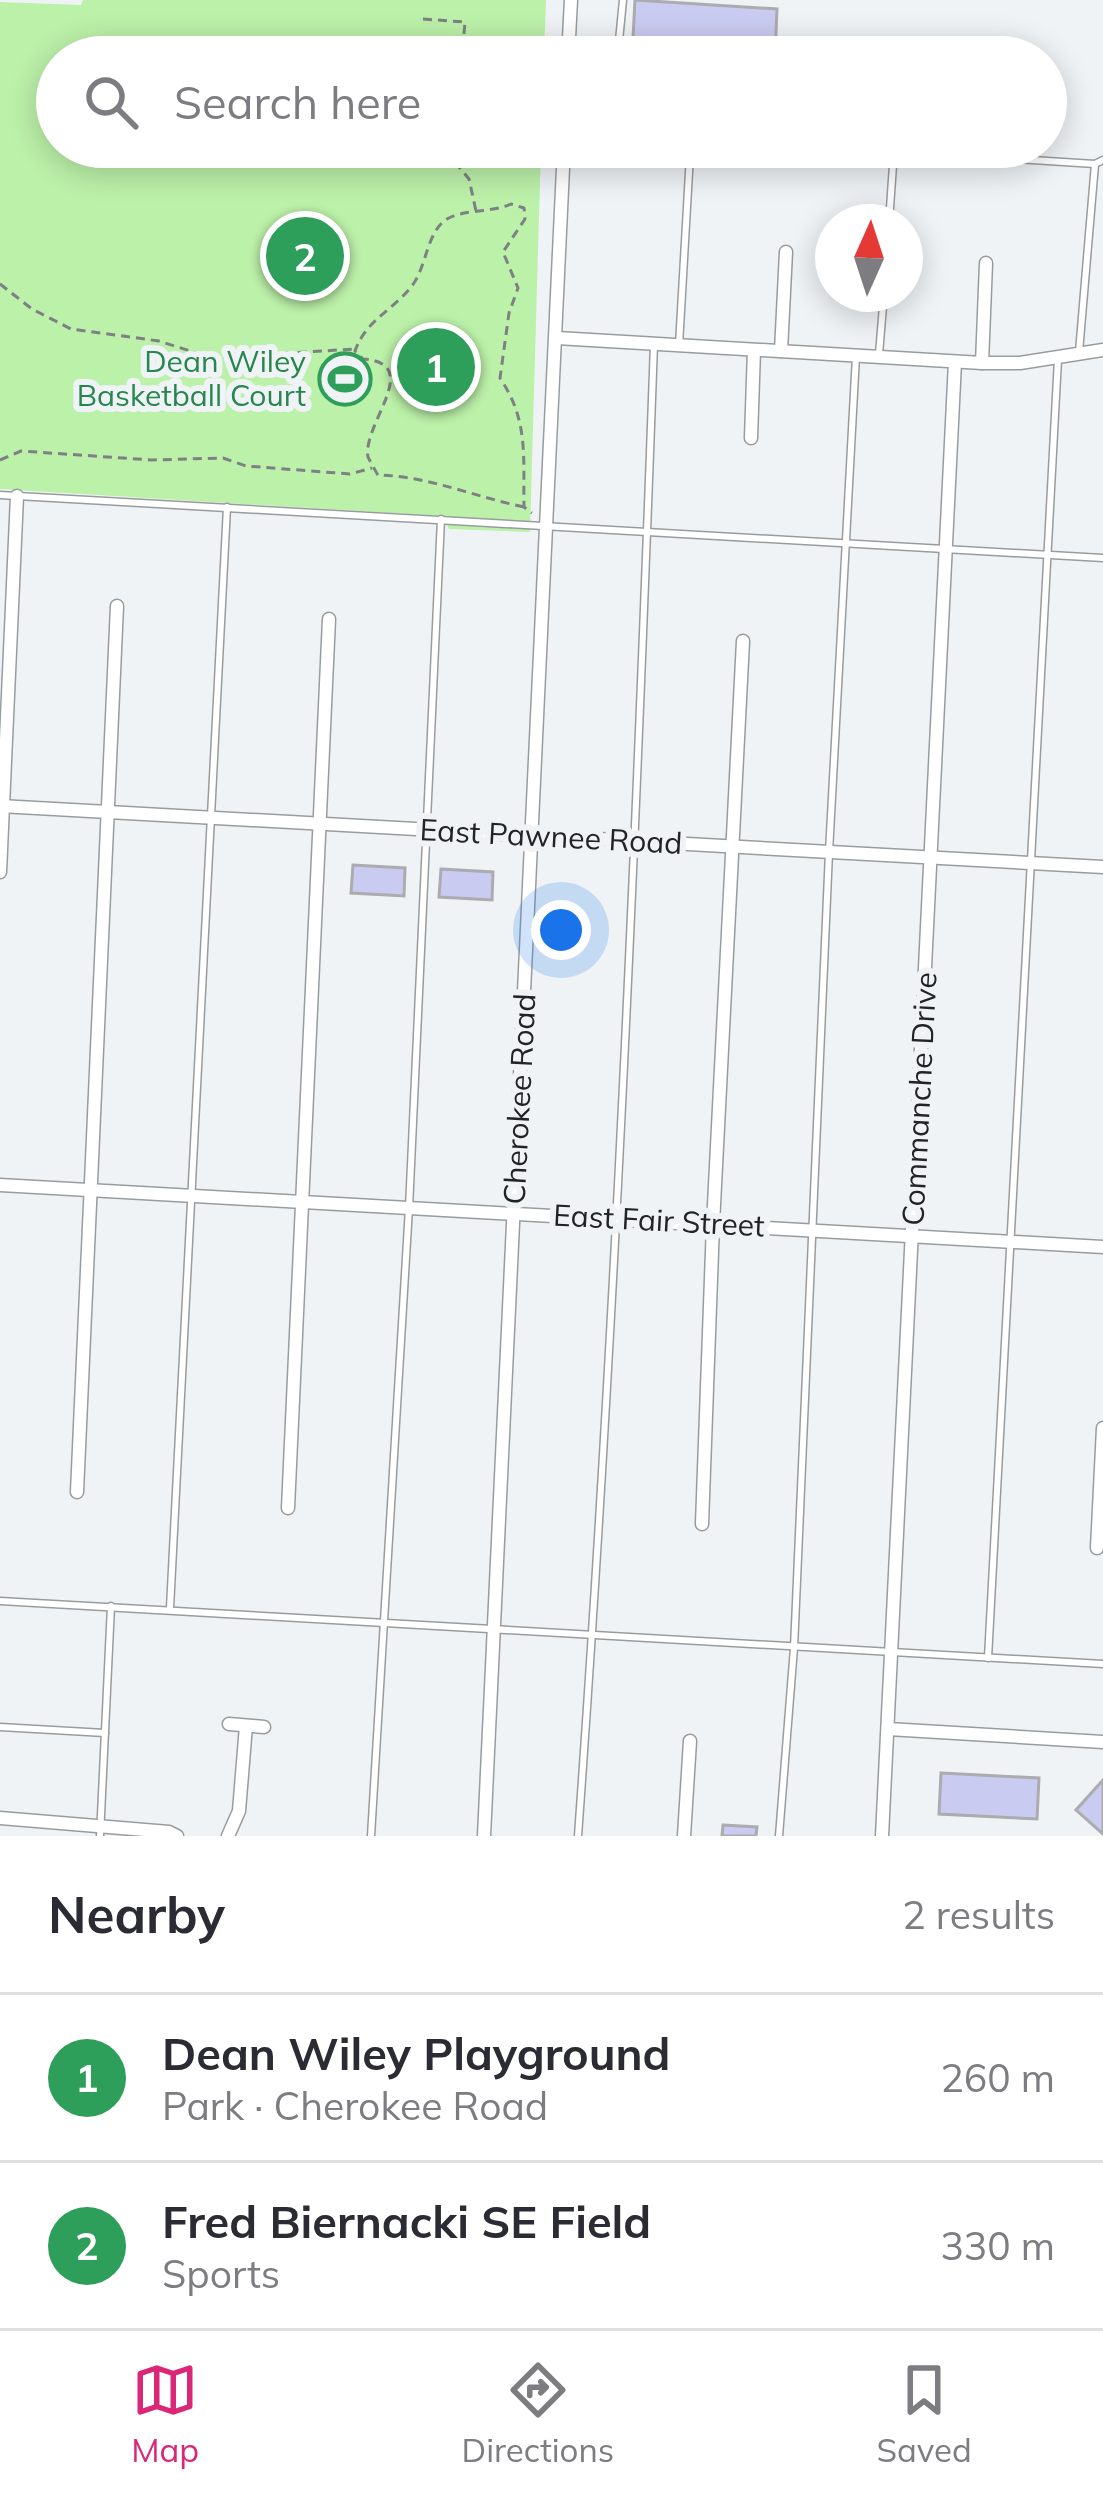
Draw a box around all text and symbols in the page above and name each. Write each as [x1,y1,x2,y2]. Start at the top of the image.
search box [36,36,1067,168]
icon: search [78,69,144,135]
text: Search here [174,74,421,130]
north arrow [815,204,923,312]
pin: 2 [266,211,344,301]
pin: 1 [397,322,475,412]
place label: Dean Wiley Basketball Court [77,342,306,414]
sports icon: Dean Wiley Basketball Court [317,351,373,407]
street label: East Pawnee Road [419,810,683,862]
your location [531,900,591,960]
street label: Commanche Drive [893,971,945,1227]
street label: Cherokee Road [494,992,544,1205]
street label: East Fair Street [552,1195,766,1245]
text: Nearby [48,1882,225,1946]
text: 2 results [902,1890,1055,1939]
text: Dean Wiley Playground [162,2025,671,2081]
text: 1 [75,2053,99,2102]
text: 260 m [940,2053,1055,2102]
text: Park · Cherokee Road [162,2081,548,2130]
text: Fred Biernacki SE Field [162,2193,651,2249]
text: 2 [75,2221,99,2270]
text: 330 m [940,2221,1055,2270]
text: Sports [162,2249,280,2298]
tab: Map [131,2357,199,2470]
tab: Directions [462,2357,614,2470]
tab: Saved [877,2357,972,2470]

